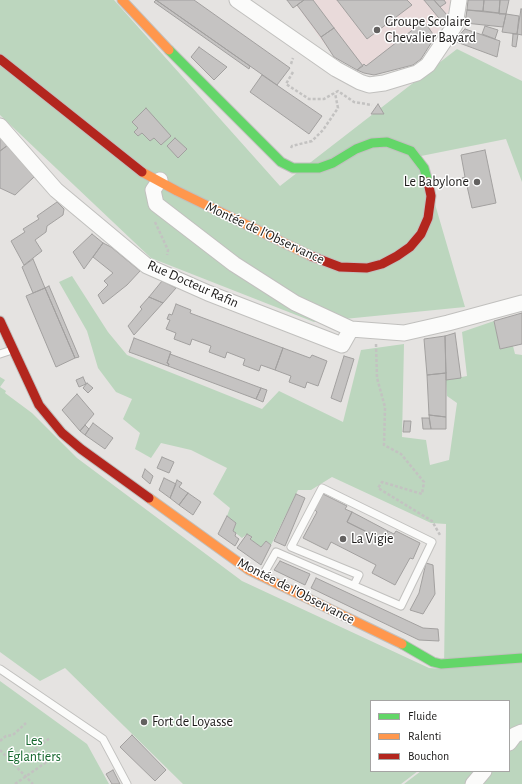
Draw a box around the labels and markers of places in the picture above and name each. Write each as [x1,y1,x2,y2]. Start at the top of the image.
place label: Groupe Scolaire Chevalier Bayard [385,14,476,46]
marker: Groupe Scolaire Chevalier Bayard [372,25,382,35]
place label: Le Babylone [404,174,469,190]
marker: Le Babylone [472,177,482,187]
place label: La Vigie [351,531,394,547]
marker: La Vigie [338,534,348,544]
place label: Fort de Loyasse [152,714,233,730]
marker: Fort de Loyasse [139,717,149,727]

